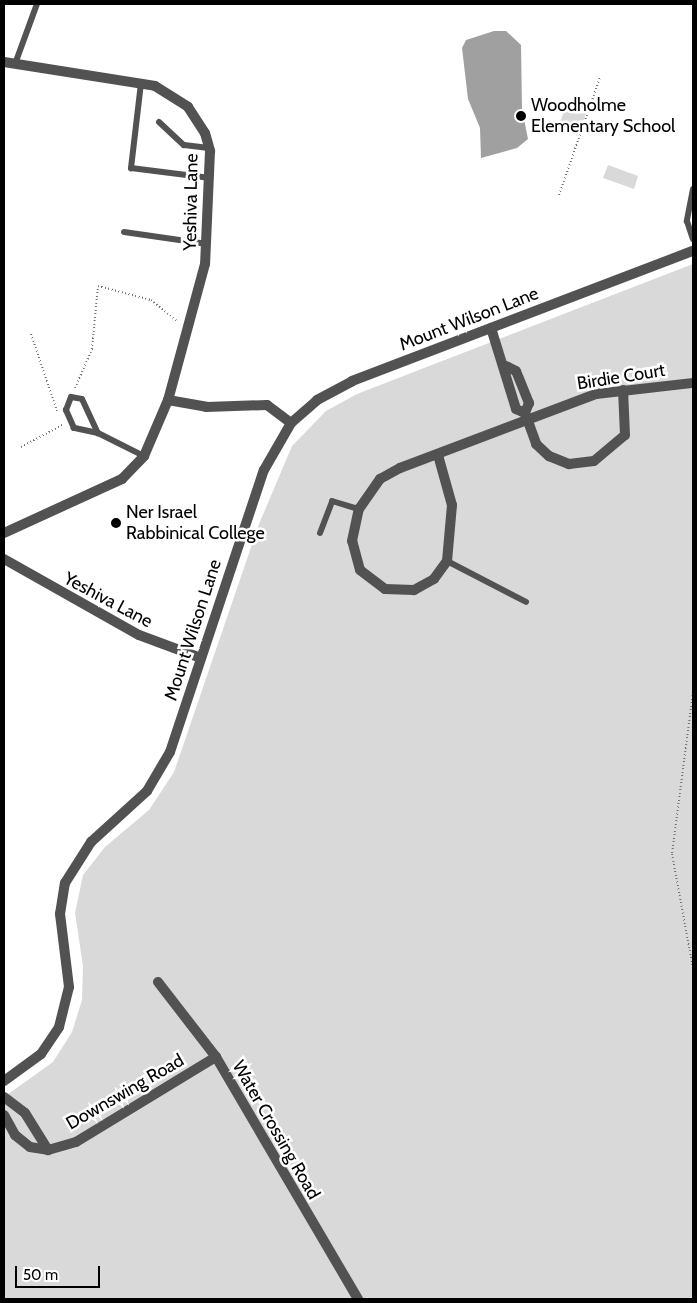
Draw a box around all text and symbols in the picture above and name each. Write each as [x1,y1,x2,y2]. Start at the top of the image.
place label: Woodholme Elementary School [531,95,675,138]
marker: Woodholme Elementary School [515,110,527,122]
street label: Yeshiva Lane [179,153,203,251]
street label: Mount Wilson Lane [396,283,542,355]
street label: Birdie Court [575,359,667,395]
place label: Ner Israel Rabbinical College [126,502,265,544]
marker: Ner Israel Rabbinical College [110,517,122,529]
street label: Mount Wilson Lane [160,557,226,703]
street label: Yeshiva Lane [60,568,156,632]
street label: Downswing Road [62,1050,188,1134]
street label: Water Crossing Road [227,1057,325,1203]
scale bar [18,1256,102,1288]
text: 50 m [23,1266,58,1284]

